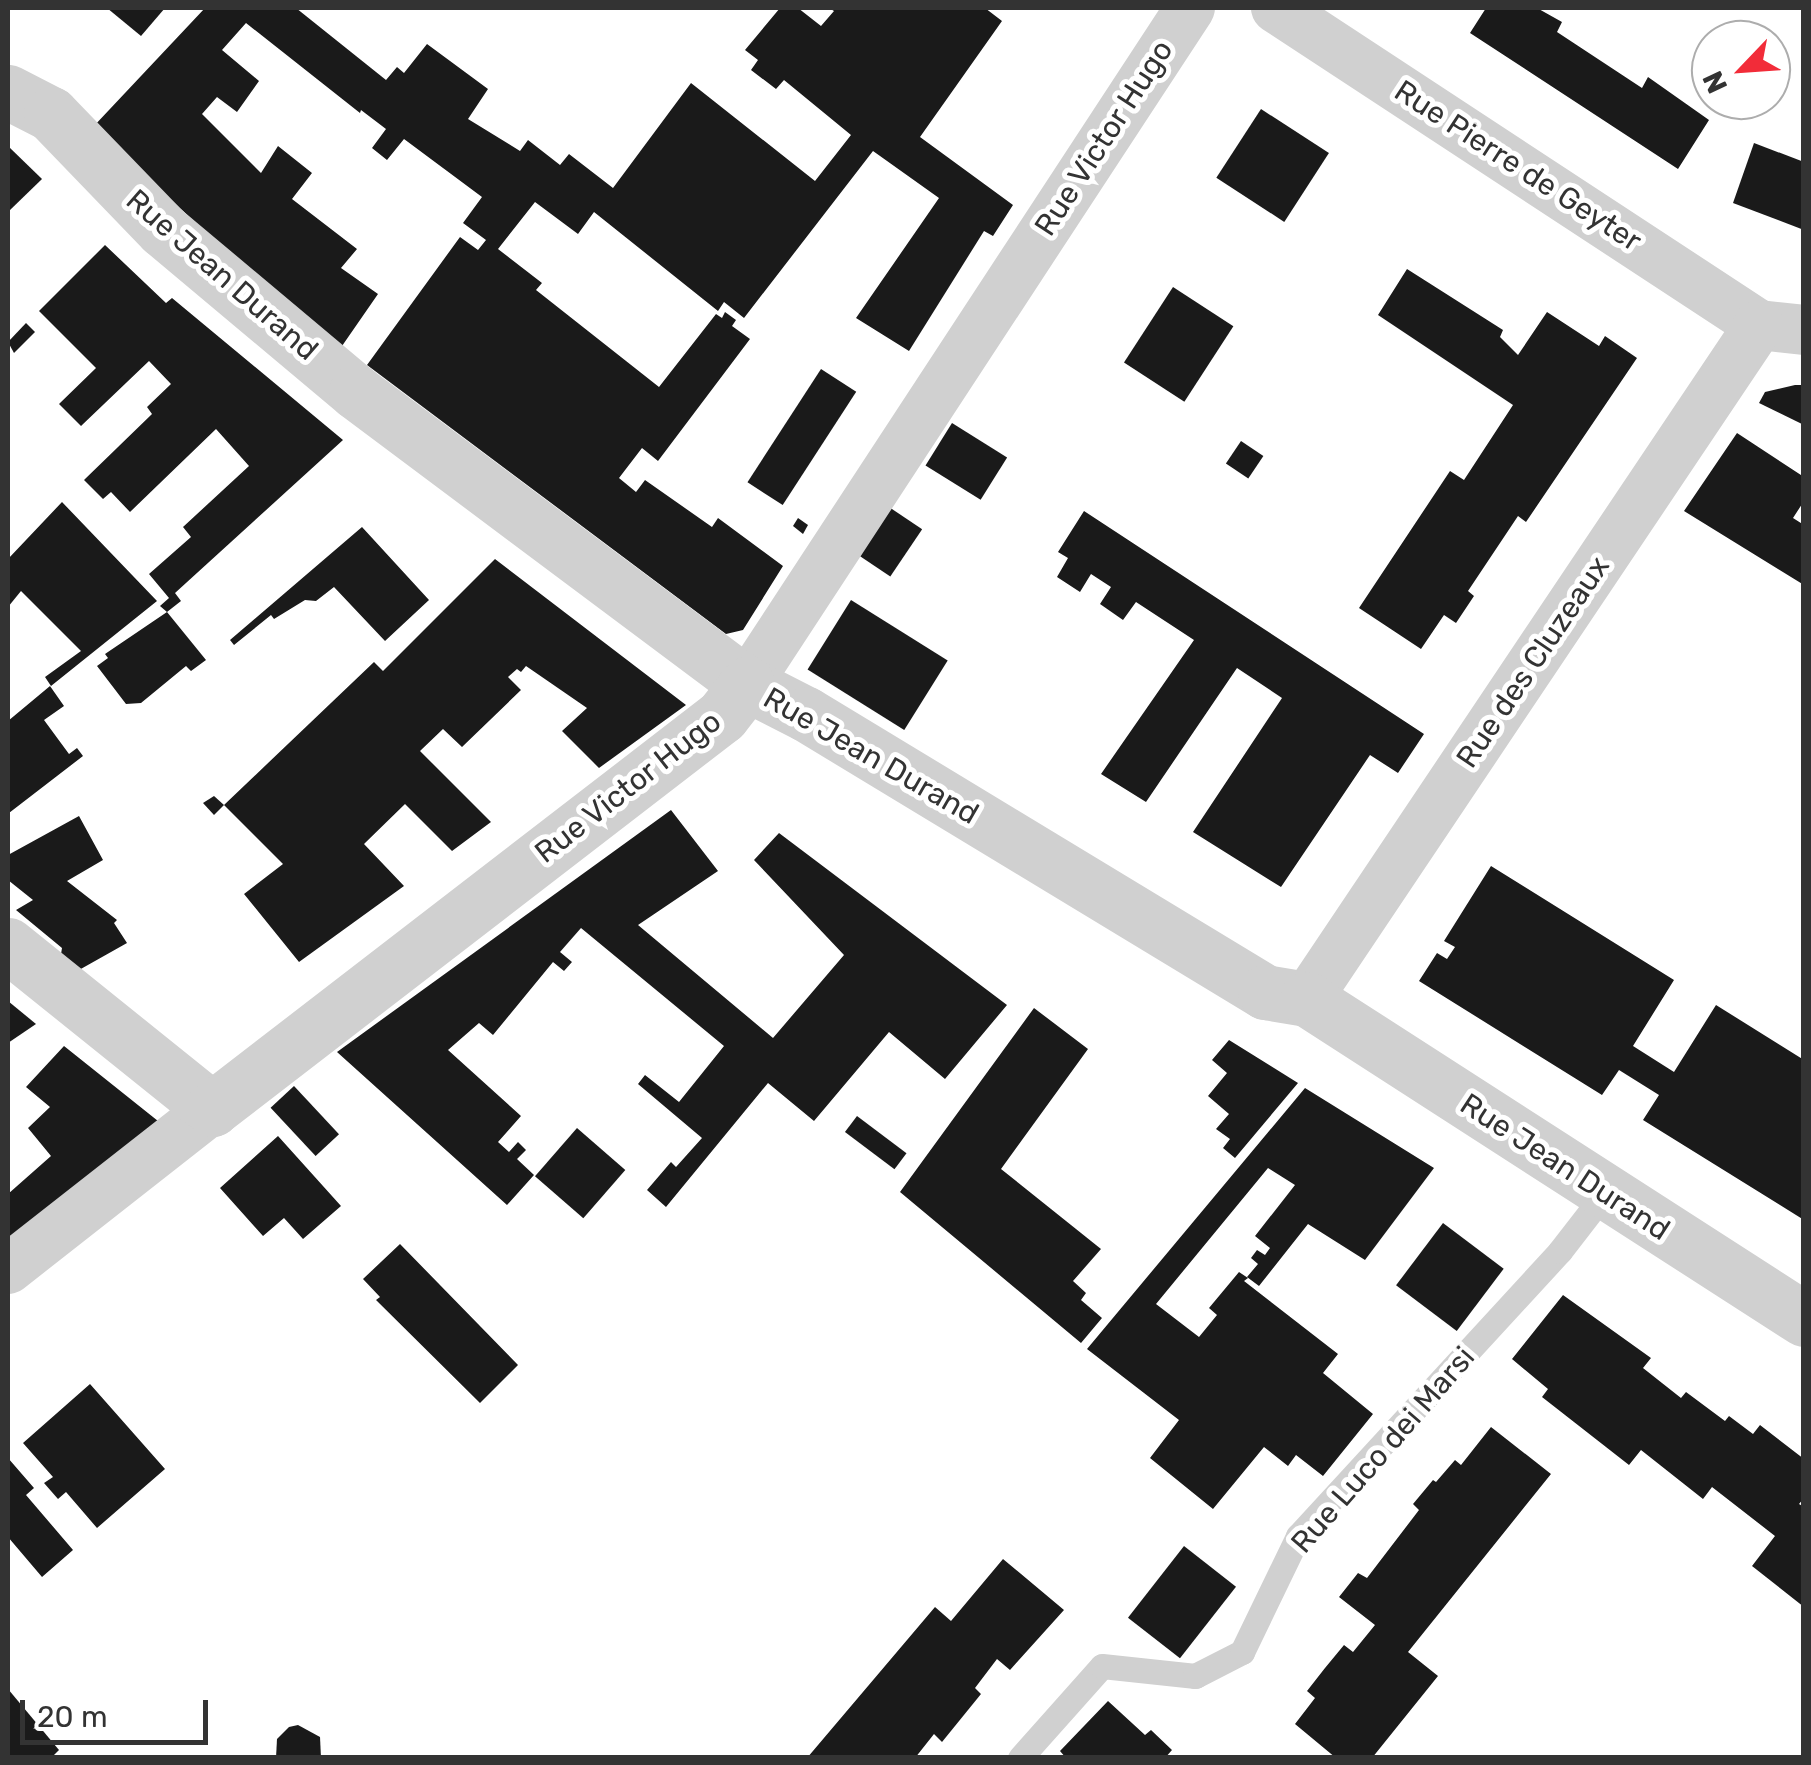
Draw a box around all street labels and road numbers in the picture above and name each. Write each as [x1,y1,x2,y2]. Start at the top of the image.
street label: Rue Victor Hugo [1027,33,1181,243]
street label: Rue Pierre de Geyter [1388,73,1648,259]
street label: Rue Jean Durand [119,182,325,368]
street label: Rue des Cluzeaux [1449,549,1617,775]
street label: Rue Jean Durand [757,680,985,832]
street label: Rue Victor Hugo [527,703,729,871]
street label: Rue Jean Durand [1454,1086,1676,1248]
street label: Rue Luco dei Marsi [1284,1340,1482,1560]

